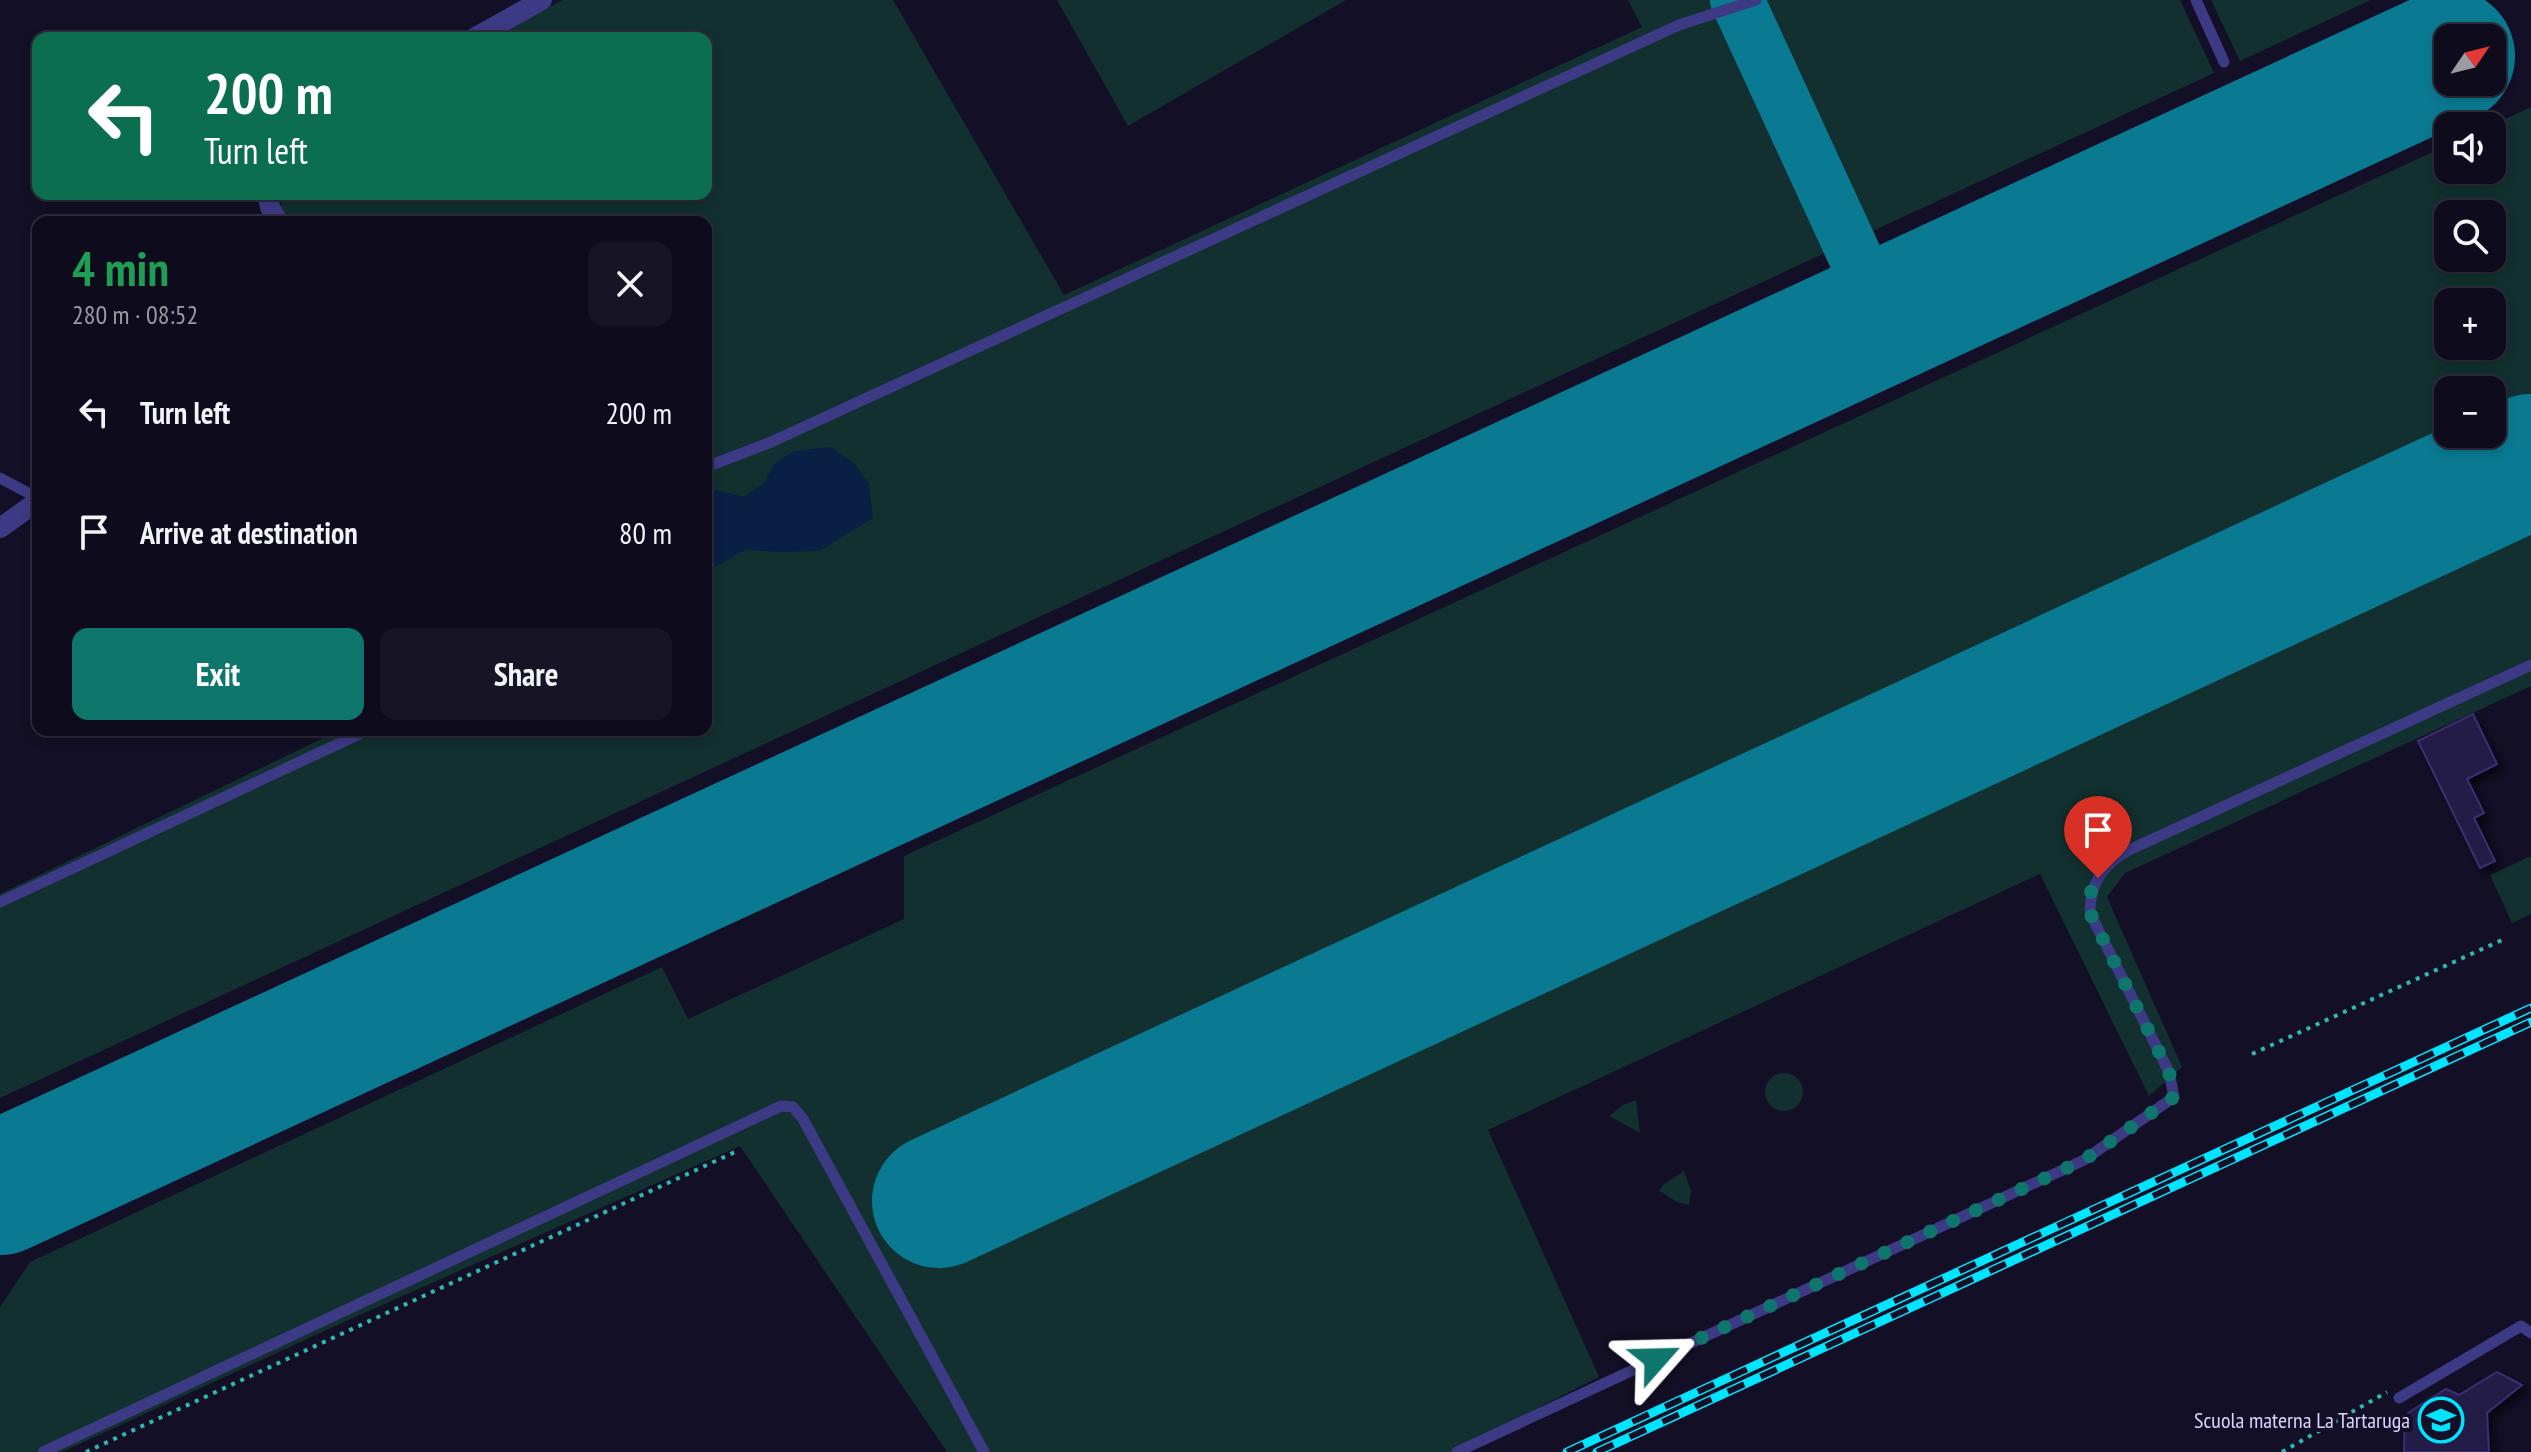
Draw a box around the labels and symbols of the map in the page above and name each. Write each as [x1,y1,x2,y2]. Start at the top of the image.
north arrow [2434,24,2506,96]
pin [2064,796,2132,878]
position arrow [1614,1317,1698,1401]
school or university icon: Scuola materna La Tartaruga [2417,1396,2465,1444]
place label: Scuola materna La Tartaruga [2194,1406,2410,1434]

